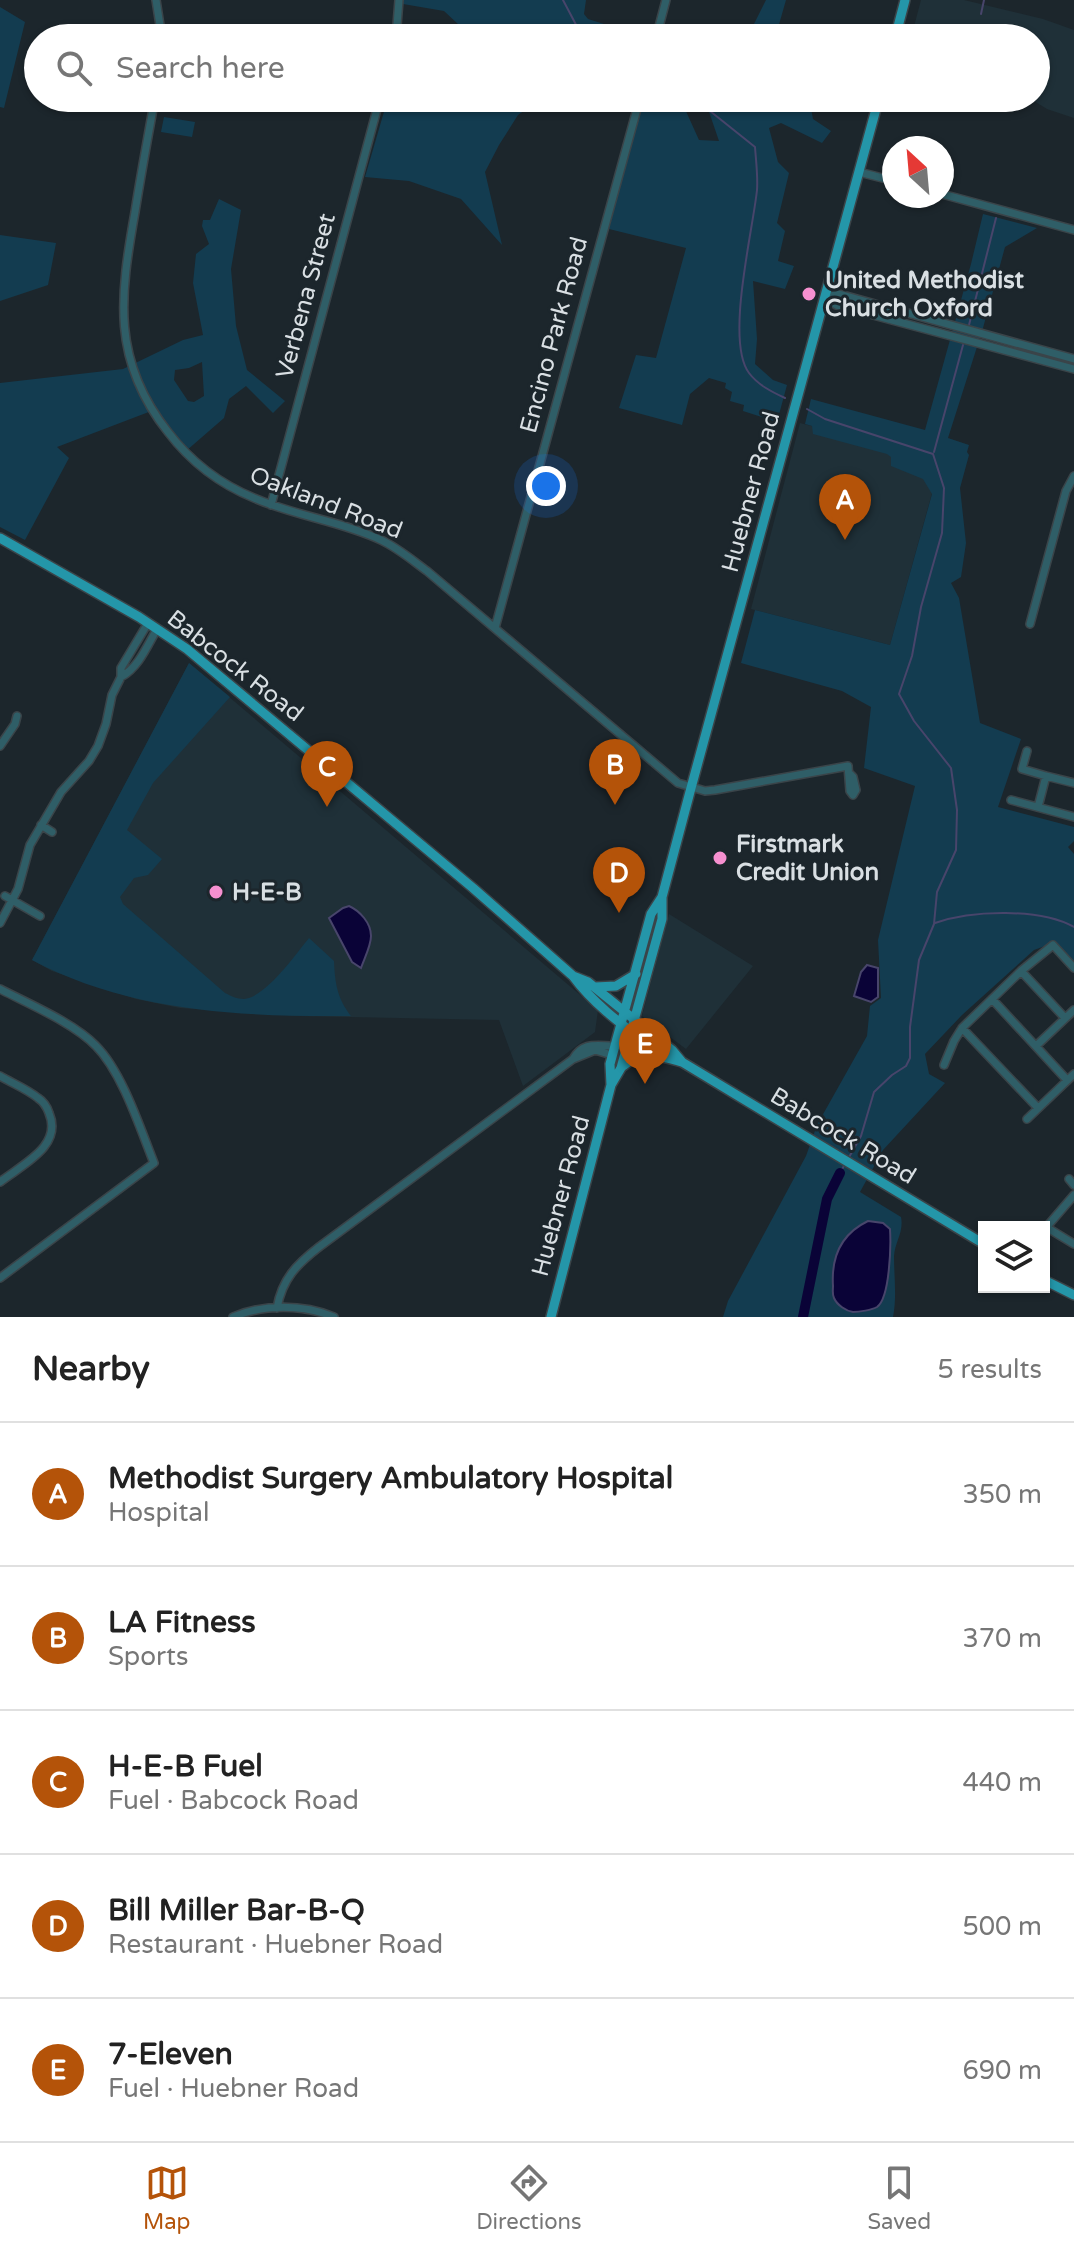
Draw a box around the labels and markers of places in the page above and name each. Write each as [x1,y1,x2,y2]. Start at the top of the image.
place label: United Methodist Church Oxford [825,266,1025,323]
marker: United Methodist Church Oxford [800,285,818,303]
pin: A [819,474,871,540]
pin: B [589,739,641,805]
pin: C [301,741,353,807]
place label: Firstmark Credit Union [736,830,879,887]
pin: D [593,847,645,913]
marker: Firstmark Credit Union [711,849,729,867]
place label: H-E-B [232,878,302,907]
marker: H-E-B [207,883,225,901]
pin: E [619,1018,671,1084]

